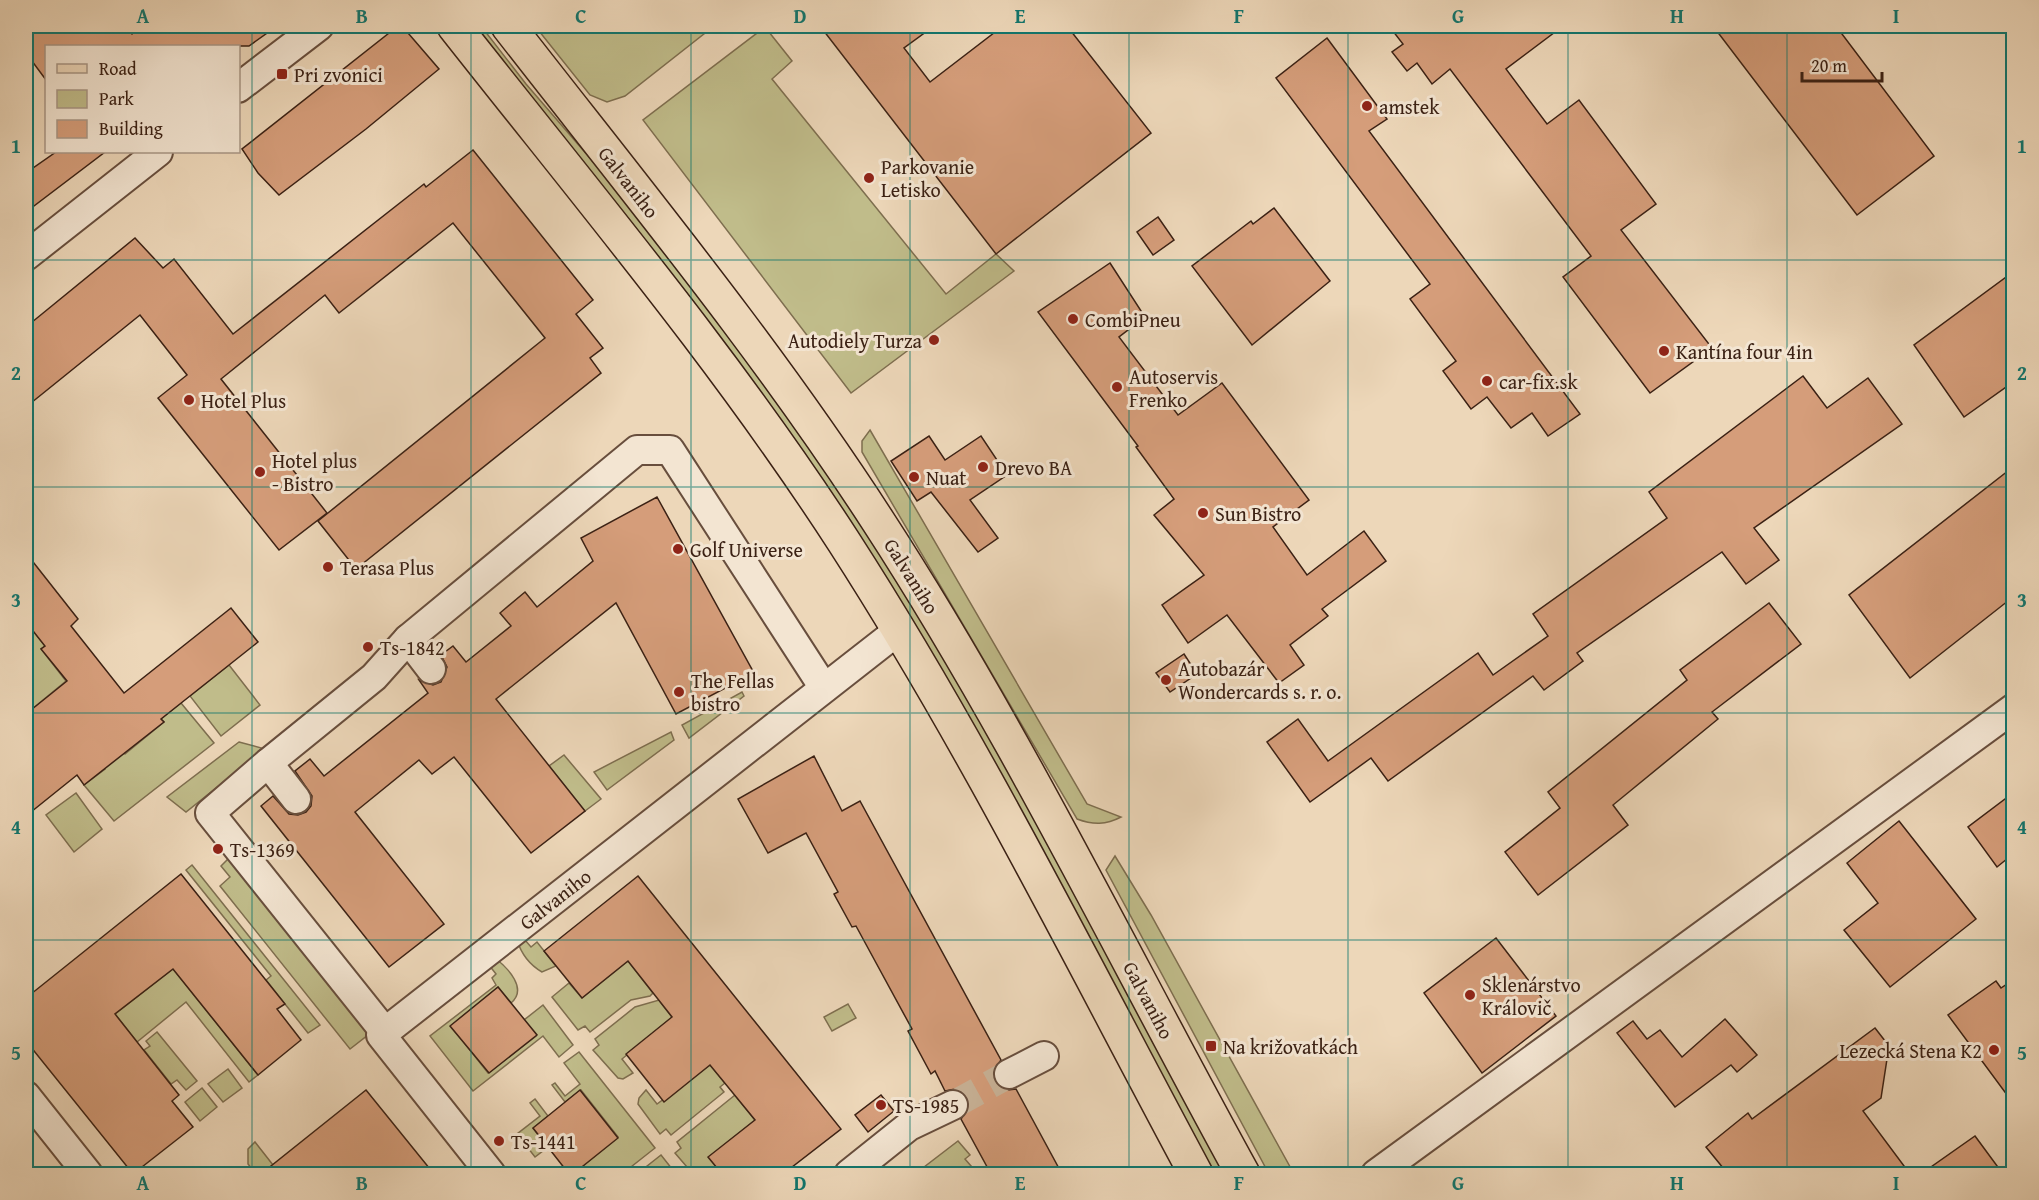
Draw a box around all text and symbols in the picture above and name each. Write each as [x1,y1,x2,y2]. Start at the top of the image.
text: A [137,1,150,30]
text: B [356,1,368,30]
text: C [575,1,587,30]
text: D [793,1,807,30]
text: E [1015,1,1026,30]
text: F [1234,1,1244,30]
text: G [1452,1,1464,30]
text: H [1670,1,1684,30]
text: I [1893,1,1899,30]
legend [45,45,240,153]
scale bar [1802,45,1882,83]
text: 20 m [1811,52,1847,79]
text: Road [99,55,137,82]
place label: Pri zvonici [294,60,383,89]
marker: Pri zvonici [275,67,289,81]
text: Park [99,85,135,112]
place label: amstek [1379,92,1440,121]
marker: amstek [1360,99,1374,113]
text: Building [99,115,163,142]
text: 1 [11,131,21,160]
text: 1 [2017,131,2027,160]
street label: Galvaniho [592,140,666,224]
place label: Parkovanie Letisko [881,152,974,204]
marker: Parkovanie Letisko [862,171,876,185]
place label: CombiPneu [1085,305,1181,334]
marker: CombiPneu [1066,312,1080,326]
place label: Autodiely Turza [788,326,923,355]
marker: Autodiely Turza [927,333,941,347]
place label: Kantína four 4in [1676,337,1813,366]
marker: Kantína four 4in [1657,344,1671,358]
text: 2 [11,358,21,387]
text: 2 [2017,358,2027,387]
place label: Autoservis Frenko [1129,362,1218,414]
place label: car-fix.sk [1499,367,1578,396]
marker: car-fix.sk [1480,374,1494,388]
marker: Autoservis Frenko [1110,380,1124,394]
place label: Hotel Plus [201,386,286,415]
marker: Hotel Plus [182,393,196,407]
place label: Hotel plus - Bistro [272,446,357,498]
place label: Drevo BA [995,453,1072,482]
marker: Drevo BA [976,460,990,474]
place label: Nuat [926,463,966,492]
marker: Hotel plus - Bistro [253,465,267,479]
marker: Nuat [907,470,921,484]
place label: Sun Bistro [1215,499,1301,528]
marker: Sun Bistro [1196,506,1210,520]
street label: Galvaniho [877,533,947,619]
place label: Golf Universe [690,535,803,564]
marker: Golf Universe [671,542,685,556]
place label: Terasa Plus [340,553,434,582]
marker: Terasa Plus [321,560,335,574]
text: 3 [11,585,21,614]
text: 3 [2017,585,2027,614]
place label: Ts-1842 [380,633,445,662]
marker: Ts-1842 [361,640,375,654]
place label: Autobazár Wondercards s. r. o. [1178,654,1341,706]
place label: The Fellas bistro [691,666,774,718]
marker: Autobazár Wondercards s. r. o. [1159,673,1173,687]
marker: The Fellas bistro [672,685,686,699]
text: 4 [11,812,21,841]
text: 4 [2017,812,2027,841]
place label: Ts-1369 [230,835,295,864]
marker: Ts-1369 [211,842,225,856]
street label: Galvaniho [513,862,597,936]
street label: Galvaniho [1116,956,1182,1044]
place label: Sklenárstvo Královič [1482,970,1581,1022]
marker: Sklenárstvo Královič [1463,988,1477,1002]
place label: Na križovatkách [1223,1032,1358,1061]
place label: Lezecká Stena K2 [1839,1036,1982,1065]
text: 5 [11,1038,21,1067]
text: 5 [2017,1038,2027,1067]
marker: Na križovatkách [1204,1039,1218,1053]
marker: Lezecká Stena K2 [1987,1043,2001,1057]
place label: TS-1985 [893,1091,959,1120]
marker: TS-1985 [874,1098,888,1112]
place label: Ts-1441 [511,1127,576,1156]
marker: Ts-1441 [492,1134,506,1148]
text: A [137,1168,150,1197]
text: B [356,1168,368,1197]
text: C [575,1168,587,1197]
text: D [793,1168,807,1197]
text: E [1015,1168,1026,1197]
text: F [1234,1168,1244,1197]
text: G [1452,1168,1464,1197]
text: H [1670,1168,1684,1197]
text: I [1893,1168,1899,1197]

